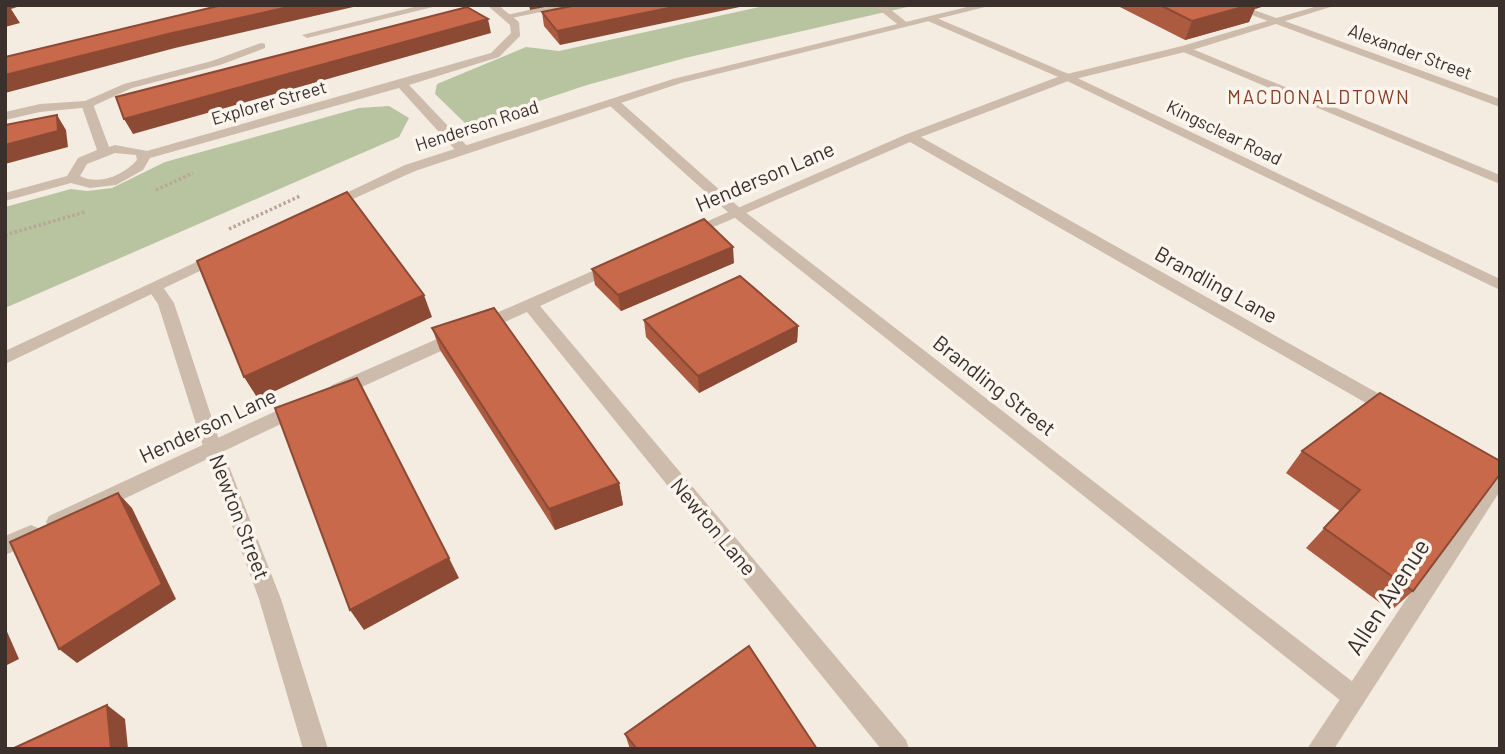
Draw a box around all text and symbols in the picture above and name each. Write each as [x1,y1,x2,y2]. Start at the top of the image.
street label: Alexander Street [1345,18,1475,84]
street label: Explorer Street [209,75,329,129]
district label: MACDONALDTOWN [1227,85,1411,108]
street label: Henderson Road [412,95,541,155]
street label: Kingsclear Road [1163,95,1286,170]
street label: Henderson Lane [691,135,838,216]
street label: Brandling Lane [1151,240,1282,328]
street label: Brandling Street [929,329,1061,440]
street label: Henderson Lane [135,382,280,467]
street label: Newton Street [205,450,276,583]
street label: Newton Lane [666,472,762,580]
street label: Allen Avenue [1339,533,1435,660]

